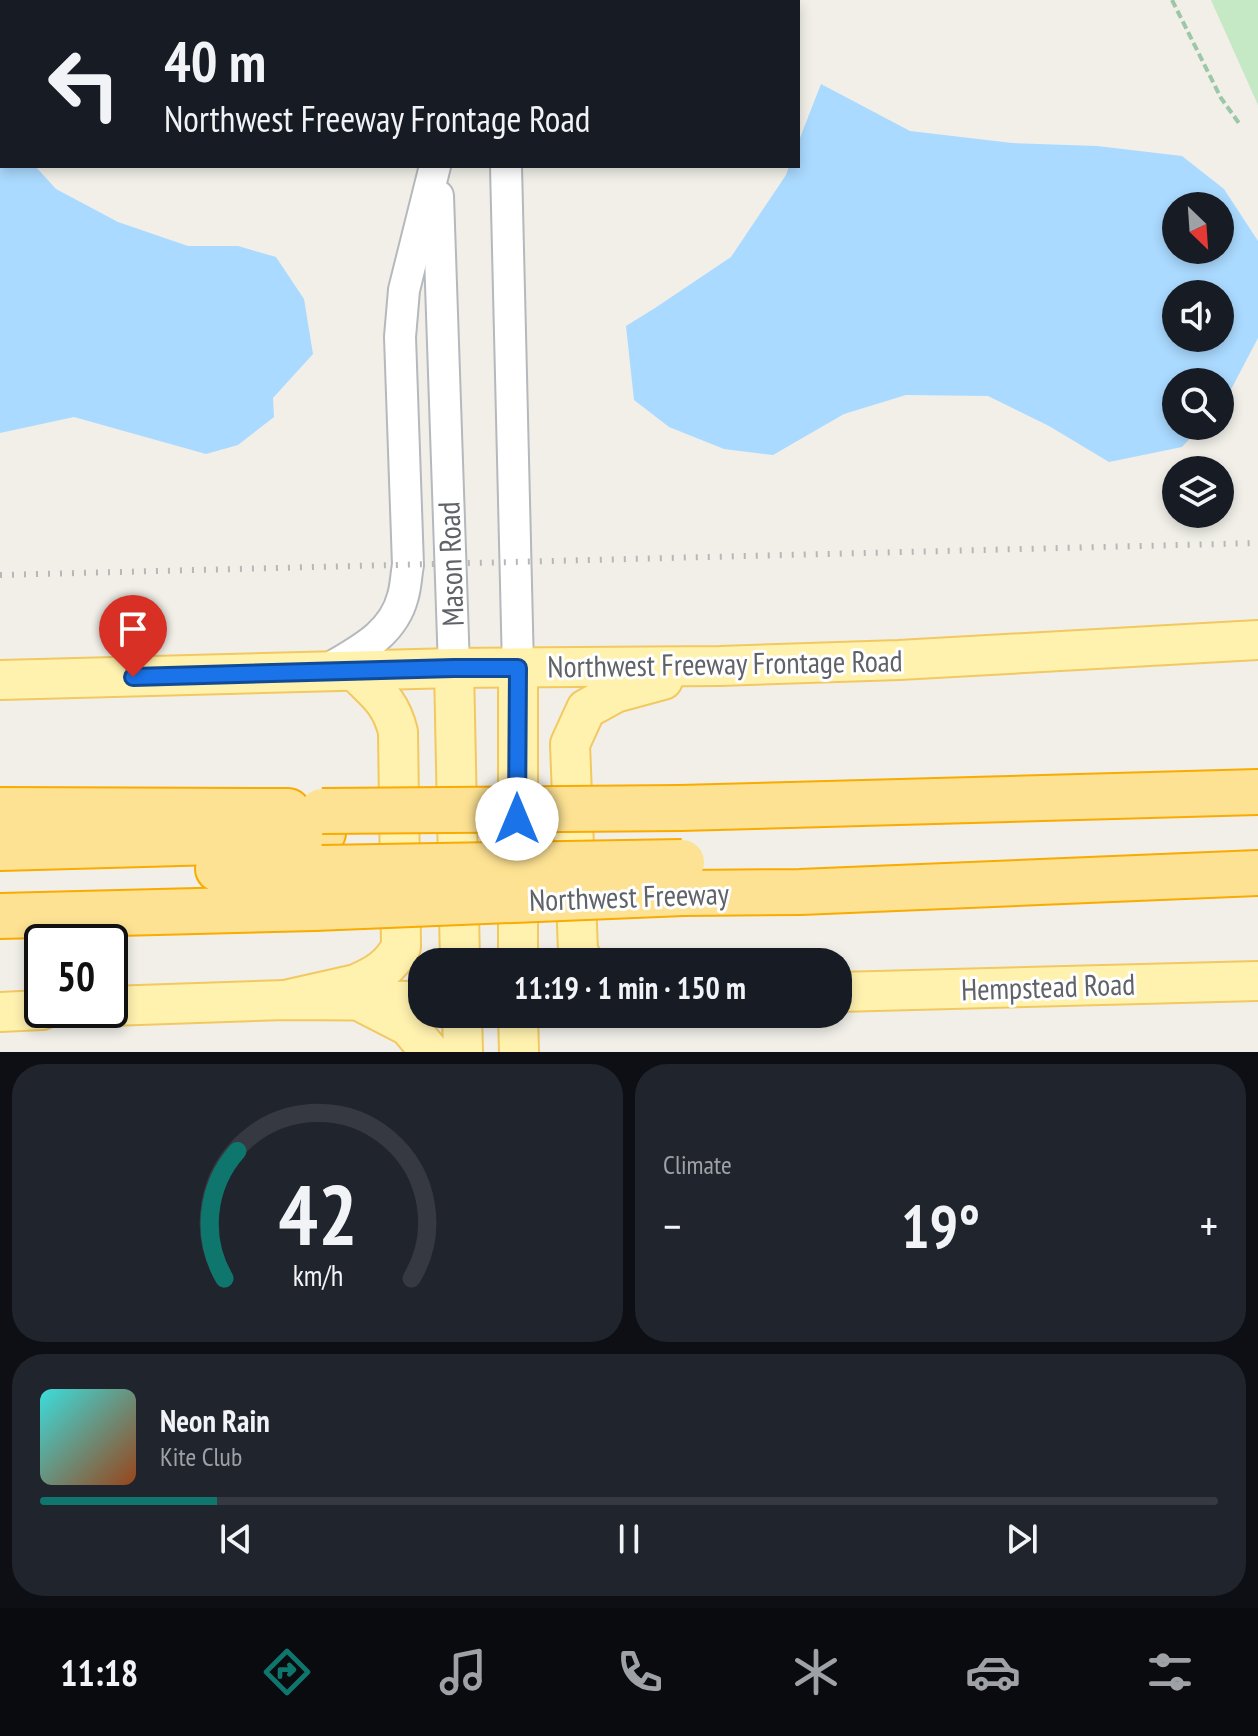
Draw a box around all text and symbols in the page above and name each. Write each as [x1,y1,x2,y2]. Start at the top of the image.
text: 40 m [164,25,266,97]
icon: left [32,32,136,136]
text: Northwest Freeway Frontage Road [164,95,590,142]
north arrow [1162,192,1234,264]
map controls [1162,192,1234,528]
button: sound [1162,280,1234,352]
button: search [1162,368,1234,440]
button: layers [1162,456,1234,528]
street label: Mason Road [428,501,472,627]
pin [99,595,167,677]
icon: arrive [111,607,155,651]
street label: Northwest Freeway Frontage Road [547,640,903,686]
position arrow [475,777,559,861]
street label: Northwest Freeway [528,873,730,919]
speed limit sign: 50 [24,924,128,1028]
street label: Hempstead Road [960,963,1136,1009]
text: 11:19 · 1 min · 150 m [514,968,746,1007]
text: Climate [663,1148,732,1181]
text: 42 [278,1160,357,1268]
text: 19° [901,1187,980,1265]
text: − [663,1197,681,1254]
text: + [1200,1197,1218,1254]
text: km/h [292,1257,343,1294]
text: Neon Rain [160,1401,270,1440]
text: Kite Club [160,1440,242,1473]
icon: previous [214,1517,258,1561]
icon: pause [607,1517,651,1561]
icon: next [1000,1517,1044,1561]
icon: directions [259,1644,315,1700]
icon: music [435,1644,491,1700]
icon: phone [612,1644,668,1700]
icon: climate [788,1644,844,1700]
icon: car [965,1644,1021,1700]
icon: filters [1142,1644,1198,1700]
text: 11:18 [60,1649,138,1696]

